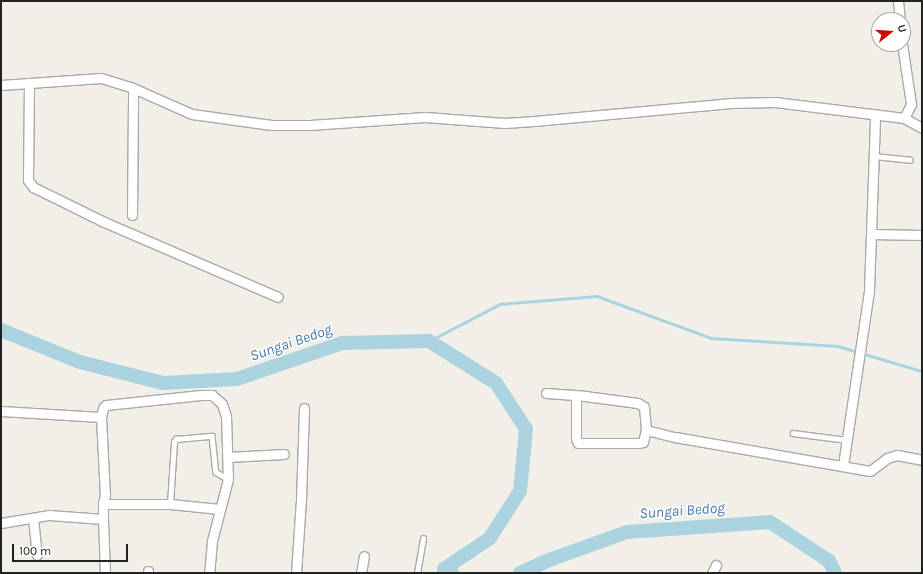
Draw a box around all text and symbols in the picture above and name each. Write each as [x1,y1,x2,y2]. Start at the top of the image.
north arrow [871,12,911,52]
text: U [895,23,909,34]
water label: Sungai Bedog [248,321,334,365]
water label: Sungai Bedog [639,499,725,523]
scale bar [14,536,130,562]
text: 100 m [19,544,51,558]

